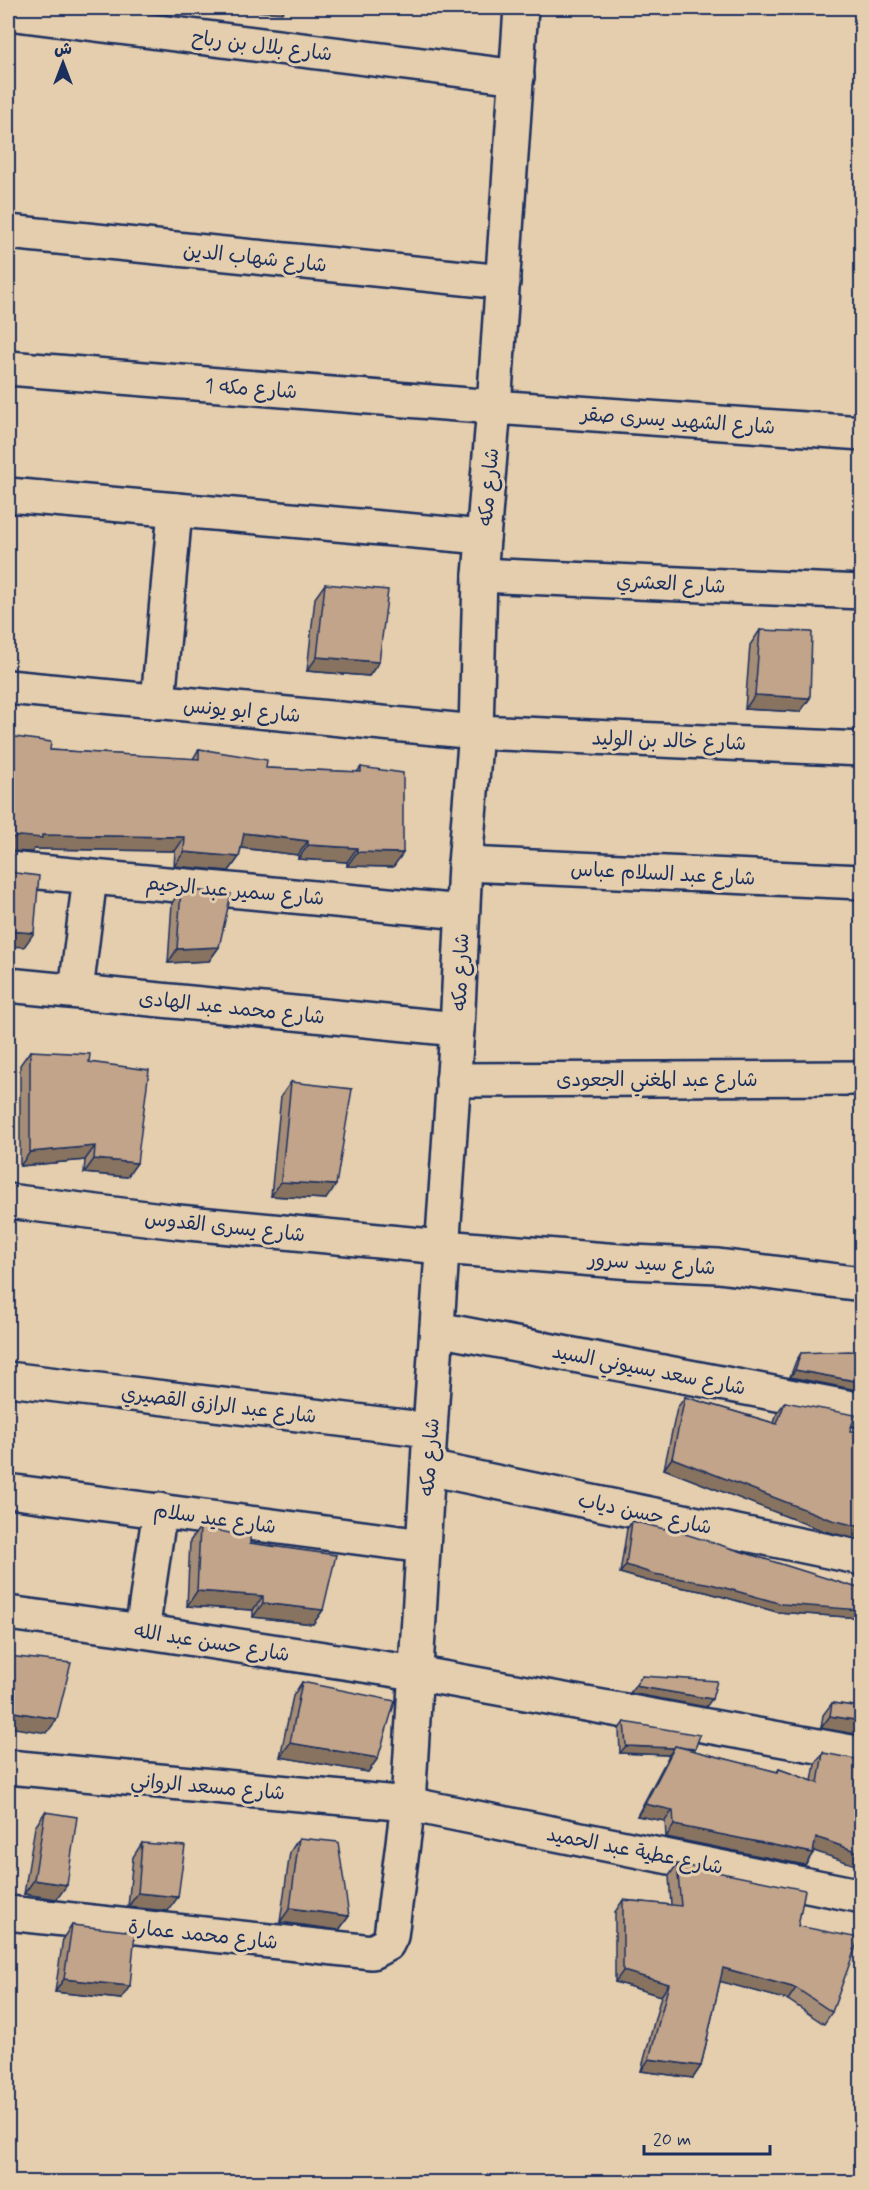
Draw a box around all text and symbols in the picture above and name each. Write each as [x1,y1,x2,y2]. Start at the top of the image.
street label: شارع بلال بن رباح [190,24,334,68]
north arrow [33,33,93,93]
text: ش [54,39,72,60]
street label: شارع شهاب الدين [182,238,328,279]
street label: شارع مكه 1 [204,373,298,406]
street label: شارع الشهيد يسرى صقر [578,401,776,442]
street label: شارع مكه [473,447,506,527]
street label: شارع العشري [616,568,726,601]
street label: شارع ابو يونس [182,693,302,730]
street label: شارع خالد بن الوليد [591,725,747,758]
street label: شارع عبد السلام عباس [570,856,756,893]
street label: شارع سمير عبد الرحيم [144,870,325,914]
street label: شارع مكه [447,933,476,1012]
street label: شارع محمد عبد الهادى [137,985,326,1032]
street label: شارع عبد المغني الجعودى [556,1067,758,1097]
street label: شارع يسرى القدوس [143,1206,306,1249]
street label: شارع سيد سرور [585,1246,716,1282]
street label: شارع سعد بسيوني السيد [549,1338,748,1405]
street label: شارع عبد الرازق القصيري [120,1380,318,1431]
street label: شارع مكه [414,1417,447,1497]
street label: شارع حسن دياب [575,1487,714,1542]
street label: شارع عيد سلام [152,1498,278,1541]
street label: شارع حسن عبد الله [132,1618,292,1669]
street label: شارع مسعد الرواني [129,1767,286,1811]
street label: شارع عطية عبد الحميد [544,1821,725,1882]
street label: شارع محمد عمارة [127,1914,279,1957]
scale bar [644,2118,770,2156]
text: 20 m [653,2128,691,2152]

